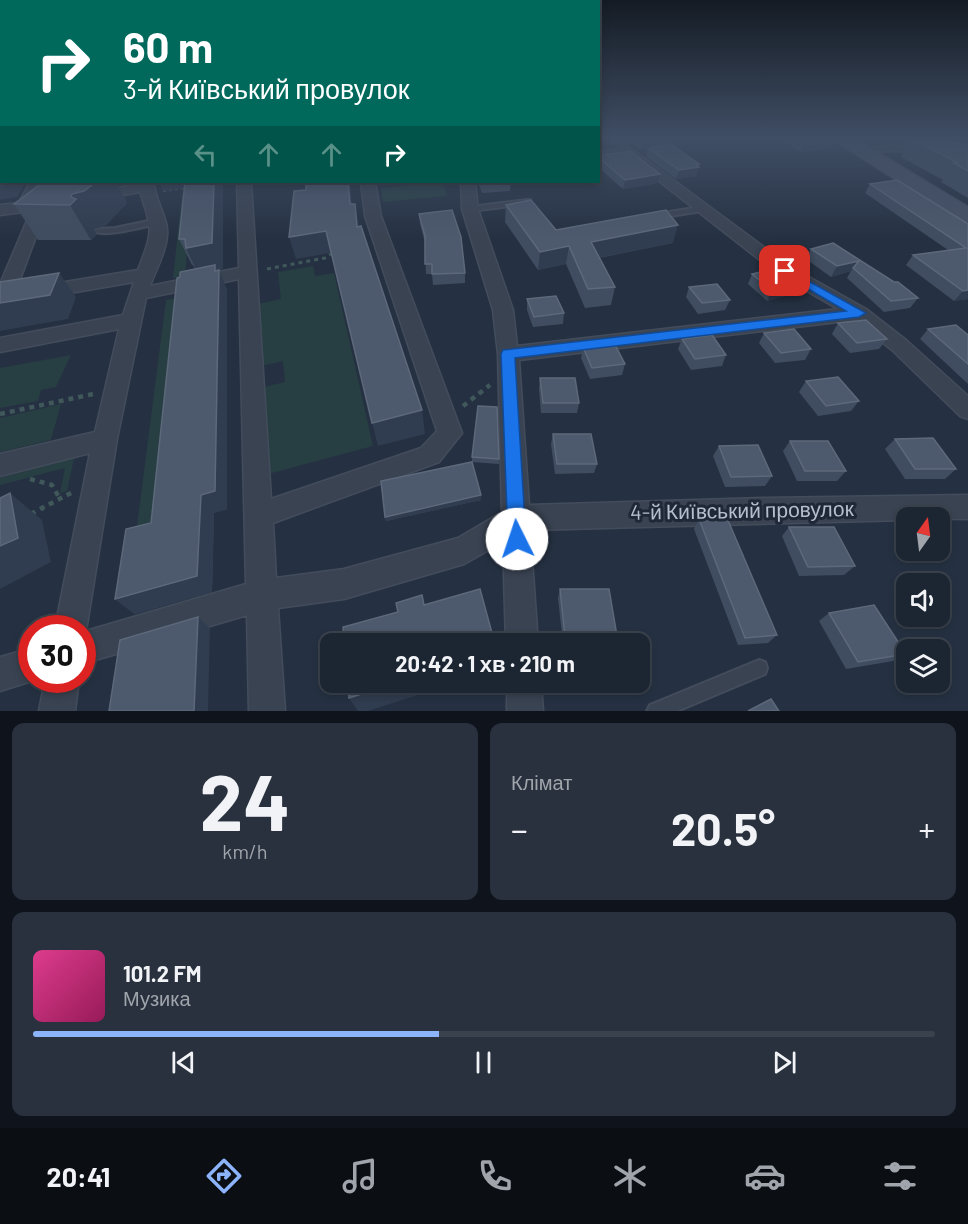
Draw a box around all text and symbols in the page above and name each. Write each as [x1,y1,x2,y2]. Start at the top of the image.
text: 60 m [123,21,213,71]
icon: right [24,24,102,102]
text: 3-й Київський провулок [123,72,410,104]
icon: left [189,138,222,171]
icon: ahead [252,138,285,171]
icon: ahead [315,138,348,171]
icon: right [378,138,411,171]
pin [759,245,810,296]
icon: arrive [768,254,801,287]
street label: 4-й Київський провулок [630,495,855,524]
position arrow [485,507,549,571]
north arrow [896,507,950,561]
map controls [896,507,950,693]
button: sound [896,573,950,627]
speed limit sign: 30 [18,615,96,693]
button: layers [896,639,950,693]
text: 20:42 · 1 хв · 210 m [395,650,575,676]
text: 24 [200,753,290,847]
text: Клімат [511,770,572,794]
text: 20.5° [671,801,775,855]
text: − [511,809,528,849]
text: + [919,809,935,849]
text: km/h [222,839,268,863]
text: 101.2 FM [123,960,202,986]
text: Музика [123,986,191,1010]
icon: previous [167,1046,200,1079]
icon: pause [467,1046,500,1079]
icon: next [768,1046,801,1079]
icon: directions [203,1155,245,1197]
icon: music [339,1155,381,1197]
icon: phone [474,1155,516,1197]
icon: climate [609,1155,651,1197]
icon: car [744,1155,786,1197]
icon: filters [879,1155,921,1197]
text: 20:41 [47,1160,110,1192]

